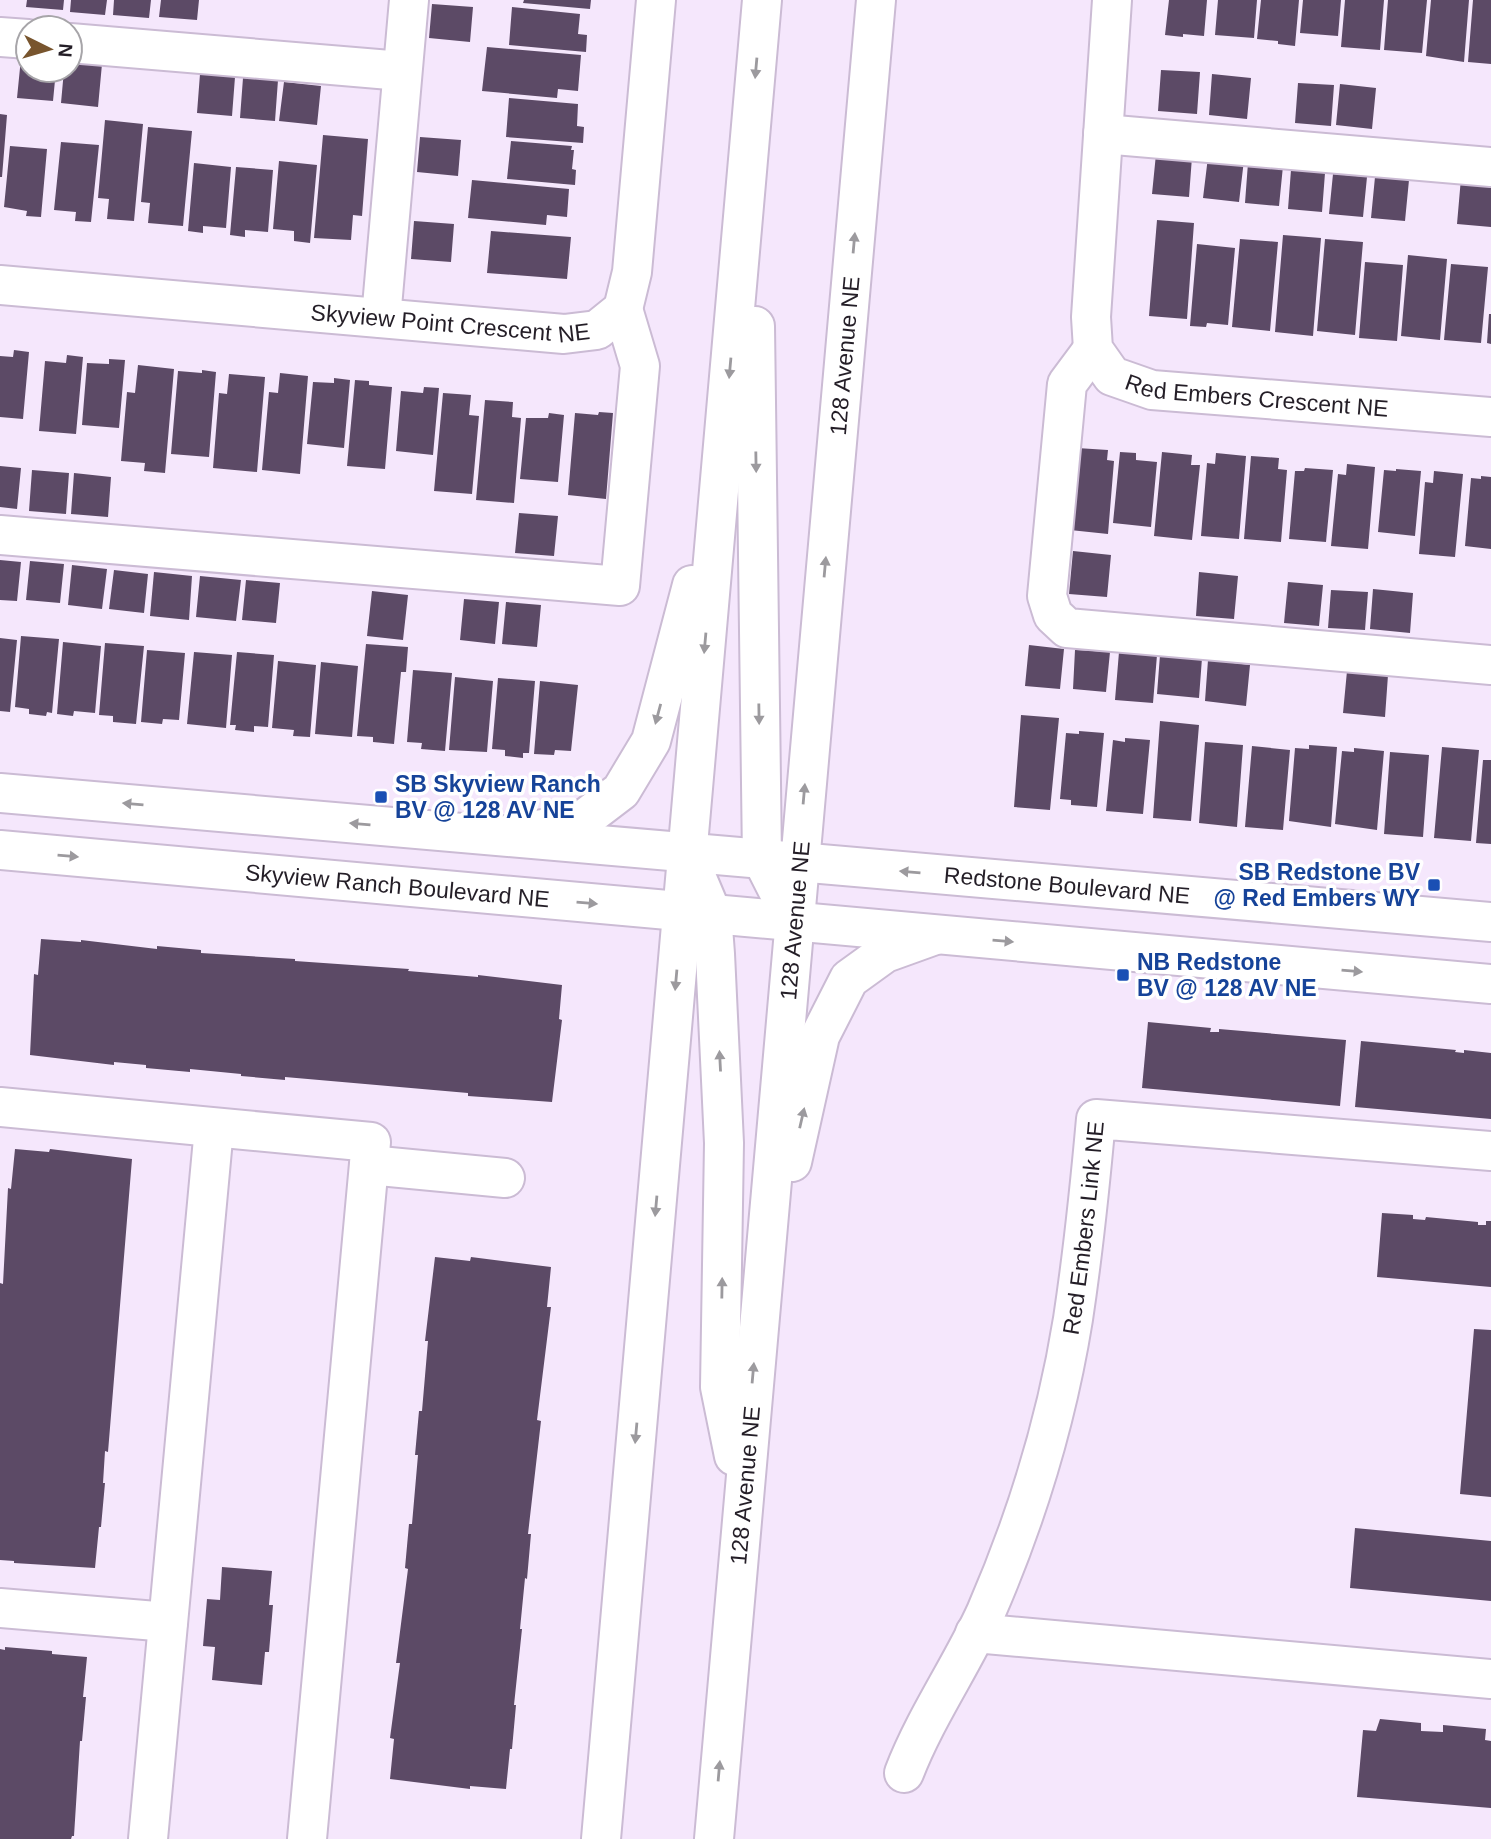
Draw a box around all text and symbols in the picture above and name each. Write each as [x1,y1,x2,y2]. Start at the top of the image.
north arrow [14,14,84,84]
text: N [54,43,76,58]
one-way arrow [750,57,761,79]
one-way arrow [849,232,860,254]
street label: 128 Avenue NE [825,275,865,436]
street label: Skyview Point Crescent NE [310,299,591,348]
one-way arrow [724,357,735,379]
street label: Red Embers Crescent NE [1122,369,1389,422]
one-way arrow [751,451,762,473]
one-way arrow [820,556,831,578]
one-way arrow [699,632,710,654]
one-way arrow [652,703,663,725]
one-way arrow [754,703,765,725]
place label: SB Skyview Ranch BV @ 128 AV NE [395,771,601,823]
one-way arrow [799,783,810,805]
marker: SB Skyview Ranch BV @ 128 AV NE [373,789,389,805]
one-way arrow [122,798,144,809]
one-way arrow [348,818,370,829]
street label: 128 Avenue NE [775,840,815,1001]
one-way arrow [57,851,79,862]
street label: Skyview Ranch Boulevard NE [244,859,551,912]
place label: SB Redstone BV @ Red Embers WY [1214,859,1421,911]
street label: Redstone Boulevard NE [943,862,1191,909]
one-way arrow [899,866,921,877]
marker: SB Redstone BV @ Red Embers WY [1426,877,1442,893]
one-way arrow [577,898,599,909]
one-way arrow [992,936,1014,947]
place label: NB Redstone BV @ 128 AV NE [1137,949,1317,1001]
one-way arrow [1341,966,1363,977]
marker: NB Redstone BV @ 128 AV NE [1115,967,1131,983]
one-way arrow [670,969,681,991]
one-way arrow [715,1050,726,1072]
one-way arrow [797,1107,808,1129]
street label: Red Embers Link NE [1058,1120,1109,1337]
one-way arrow [650,1195,661,1217]
one-way arrow [716,1277,728,1299]
one-way arrow [748,1362,759,1384]
street label: 128 Avenue NE [725,1405,765,1566]
one-way arrow [630,1422,641,1444]
one-way arrow [714,1760,725,1782]

